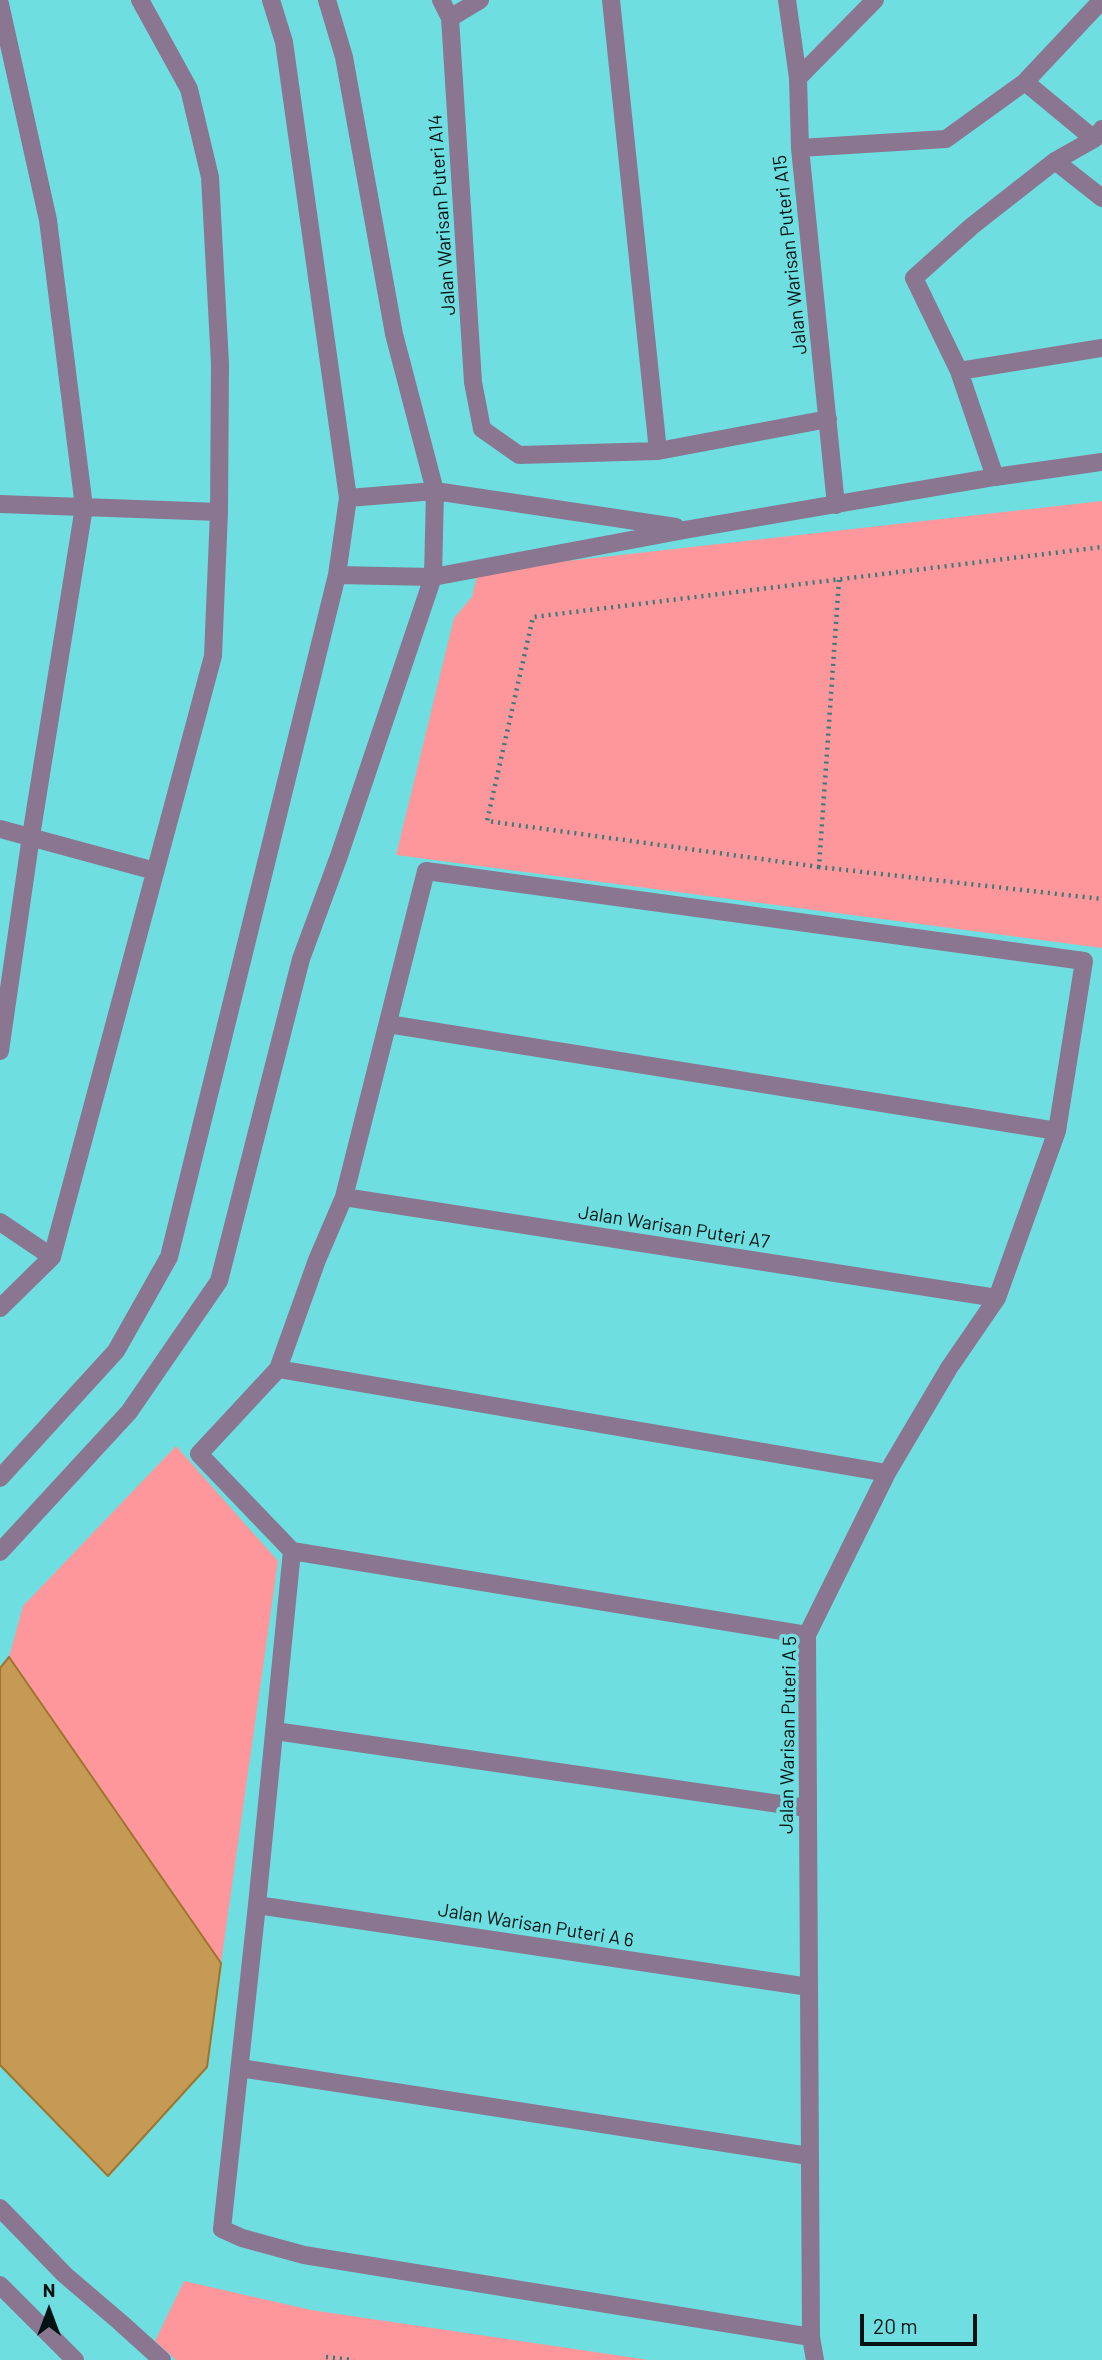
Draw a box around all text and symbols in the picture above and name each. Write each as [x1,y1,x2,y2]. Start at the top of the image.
street label: Jalan Warisan Puteri A14 [424,114,460,316]
street label: Jalan Warisan Puteri A15 [768,154,812,356]
street label: Jalan Warisan Puteri A7 [577,1201,771,1253]
street label: Jalan Warisan Puteri A 5 [775,1636,801,1834]
street label: Jalan Warisan Puteri A 6 [437,1898,635,1952]
north arrow [14,2276,84,2346]
text: N [43,2278,55,2301]
scale bar [864,2300,981,2344]
text: 20 m [873,2313,918,2338]

